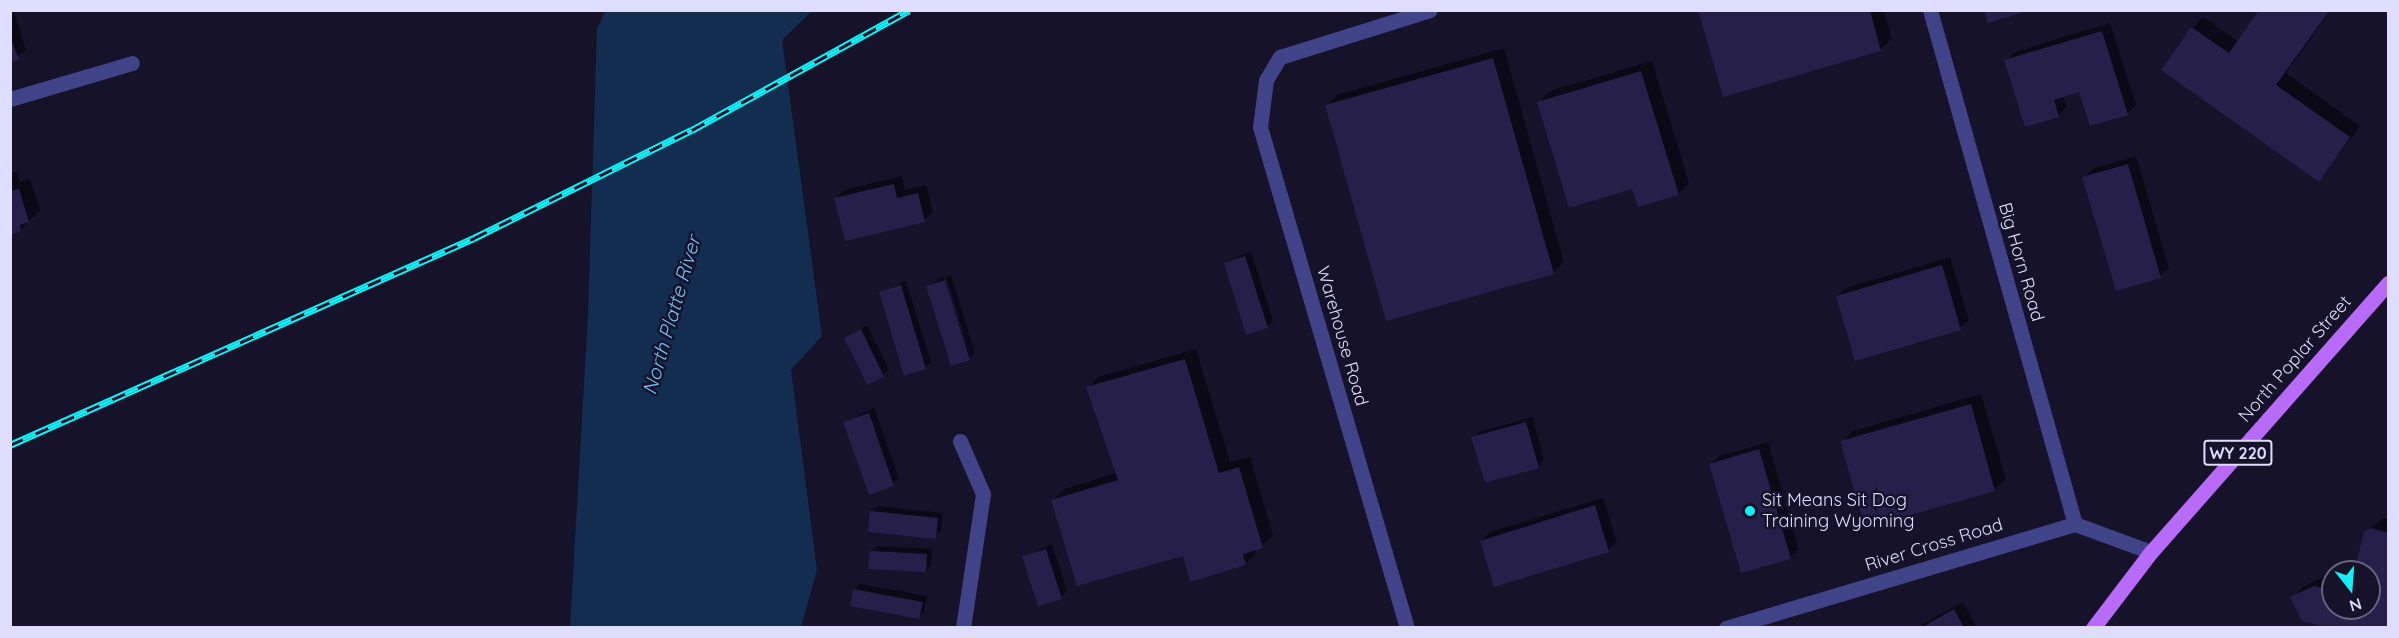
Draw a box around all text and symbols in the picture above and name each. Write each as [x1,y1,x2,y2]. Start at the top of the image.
street label: Big Horn Road [1994,200,2048,324]
water label: North Platte River [637,233,705,397]
street label: Warehouse Road [1312,264,1372,408]
street label: North Poplar Street [2234,291,2356,427]
road number: WY 220 [2202,440,2274,466]
place label: Sit Means Sit Dog Training Wyoming [1762,490,1914,532]
marker: Sit Means Sit Dog Training Wyoming [1743,504,1757,518]
street label: River Cross Road [1862,514,2006,576]
north arrow [2321,560,2381,620]
text: N [2347,594,2364,617]

